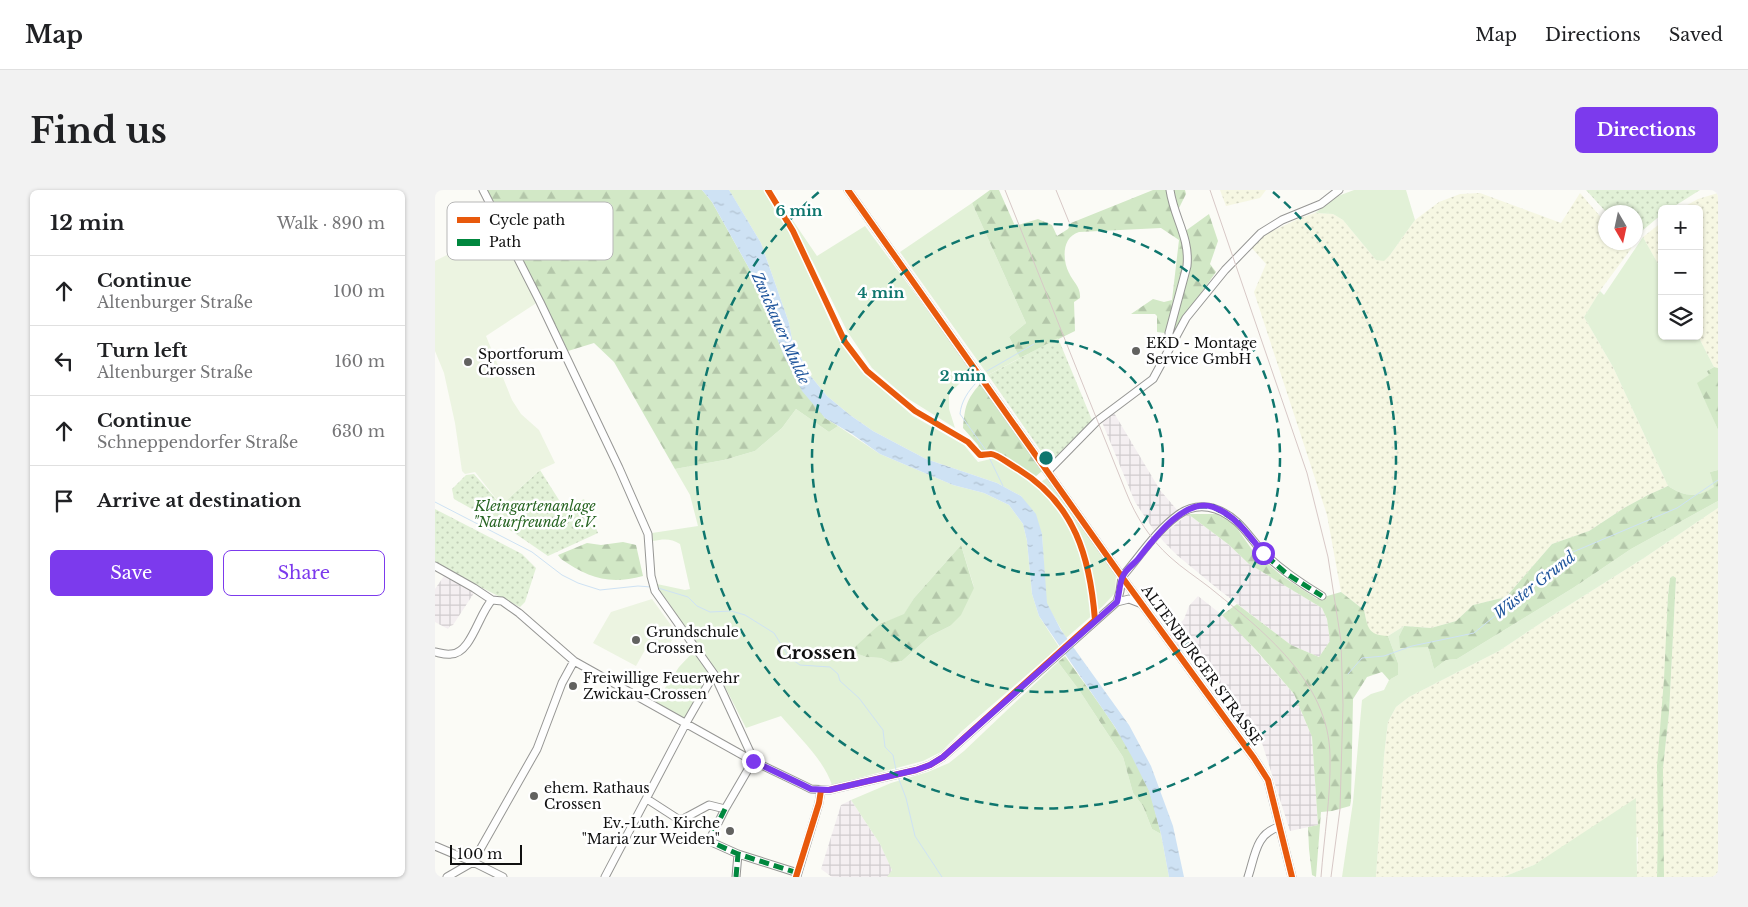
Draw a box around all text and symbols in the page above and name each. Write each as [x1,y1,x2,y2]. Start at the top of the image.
text: Map [25,20,83,49]
text: Map [1475,24,1517,46]
text: Directions [1545,24,1641,46]
text: Saved [1669,24,1723,46]
button: Directions [1575,107,1718,153]
text: Find us [30,109,167,152]
text: 6 min [775,201,823,220]
legend [447,202,613,260]
north arrow [1598,205,1643,250]
map controls [1658,205,1703,340]
button: + [1658,205,1703,250]
text: 12 min [50,210,125,236]
text: Cycle path [489,211,566,229]
text: Walk · 890 m [277,213,385,233]
text: Path [489,233,521,251]
button: − [1658,250,1703,295]
water label: Zwickauer Mulde [747,268,814,387]
text: Continue [97,269,192,292]
icon: ahead [50,277,78,305]
text: 100 m [333,281,385,301]
text: 4 min [858,283,905,302]
text: Altenburger Straße [97,292,253,312]
button: layers [1658,295,1703,340]
place label: EKD - Montage Service GmbH [1146,334,1257,368]
text: Turn left [97,339,188,362]
place label: Sportforum Crossen [478,345,563,379]
marker: EKD - Montage Service GmbH [1130,345,1142,357]
icon: left [50,347,78,375]
text: 160 m [334,351,385,371]
marker: Sportforum Crossen [462,356,474,368]
text: Altenburger Straße [97,362,253,382]
text: 2 min [940,366,986,385]
text: Continue [97,409,192,432]
icon: ahead [50,417,78,445]
text: 630 m [332,421,385,441]
text: Schneppendorfer Straße [97,432,298,452]
centre of rings [1037,449,1055,467]
icon: arrive [50,487,78,515]
text: Arrive at destination [97,489,301,512]
park label: Kleingartenanlage "Naturfreunde" e.V. [473,497,597,531]
route start [1252,542,1275,565]
water label: Wüster Grund [1489,547,1579,623]
button: Save [50,550,213,596]
button: Share [223,550,385,596]
street label: ALTENBURGER STRASSE [1137,580,1266,749]
place label: Grundschule Crossen [646,623,739,657]
marker: Grundschule Crossen [630,634,642,646]
district label: Crossen [776,641,856,664]
place label: Freiwillige Feuerwehr Zwickau-Crossen [583,669,740,703]
marker: Freiwillige Feuerwehr Zwickau-Crossen [567,680,579,692]
route end [742,750,765,773]
place label: ehem. Rathaus Crossen [544,779,650,813]
marker: ehem. Rathaus Crossen [528,790,540,802]
place label: Ev.-Luth. Kirche "Maria zur Weiden" [582,814,720,848]
marker: Ev.-Luth. Kirche "Maria zur Weiden" [724,825,736,837]
scale bar [450,842,523,865]
text: 100 m [457,845,502,863]

